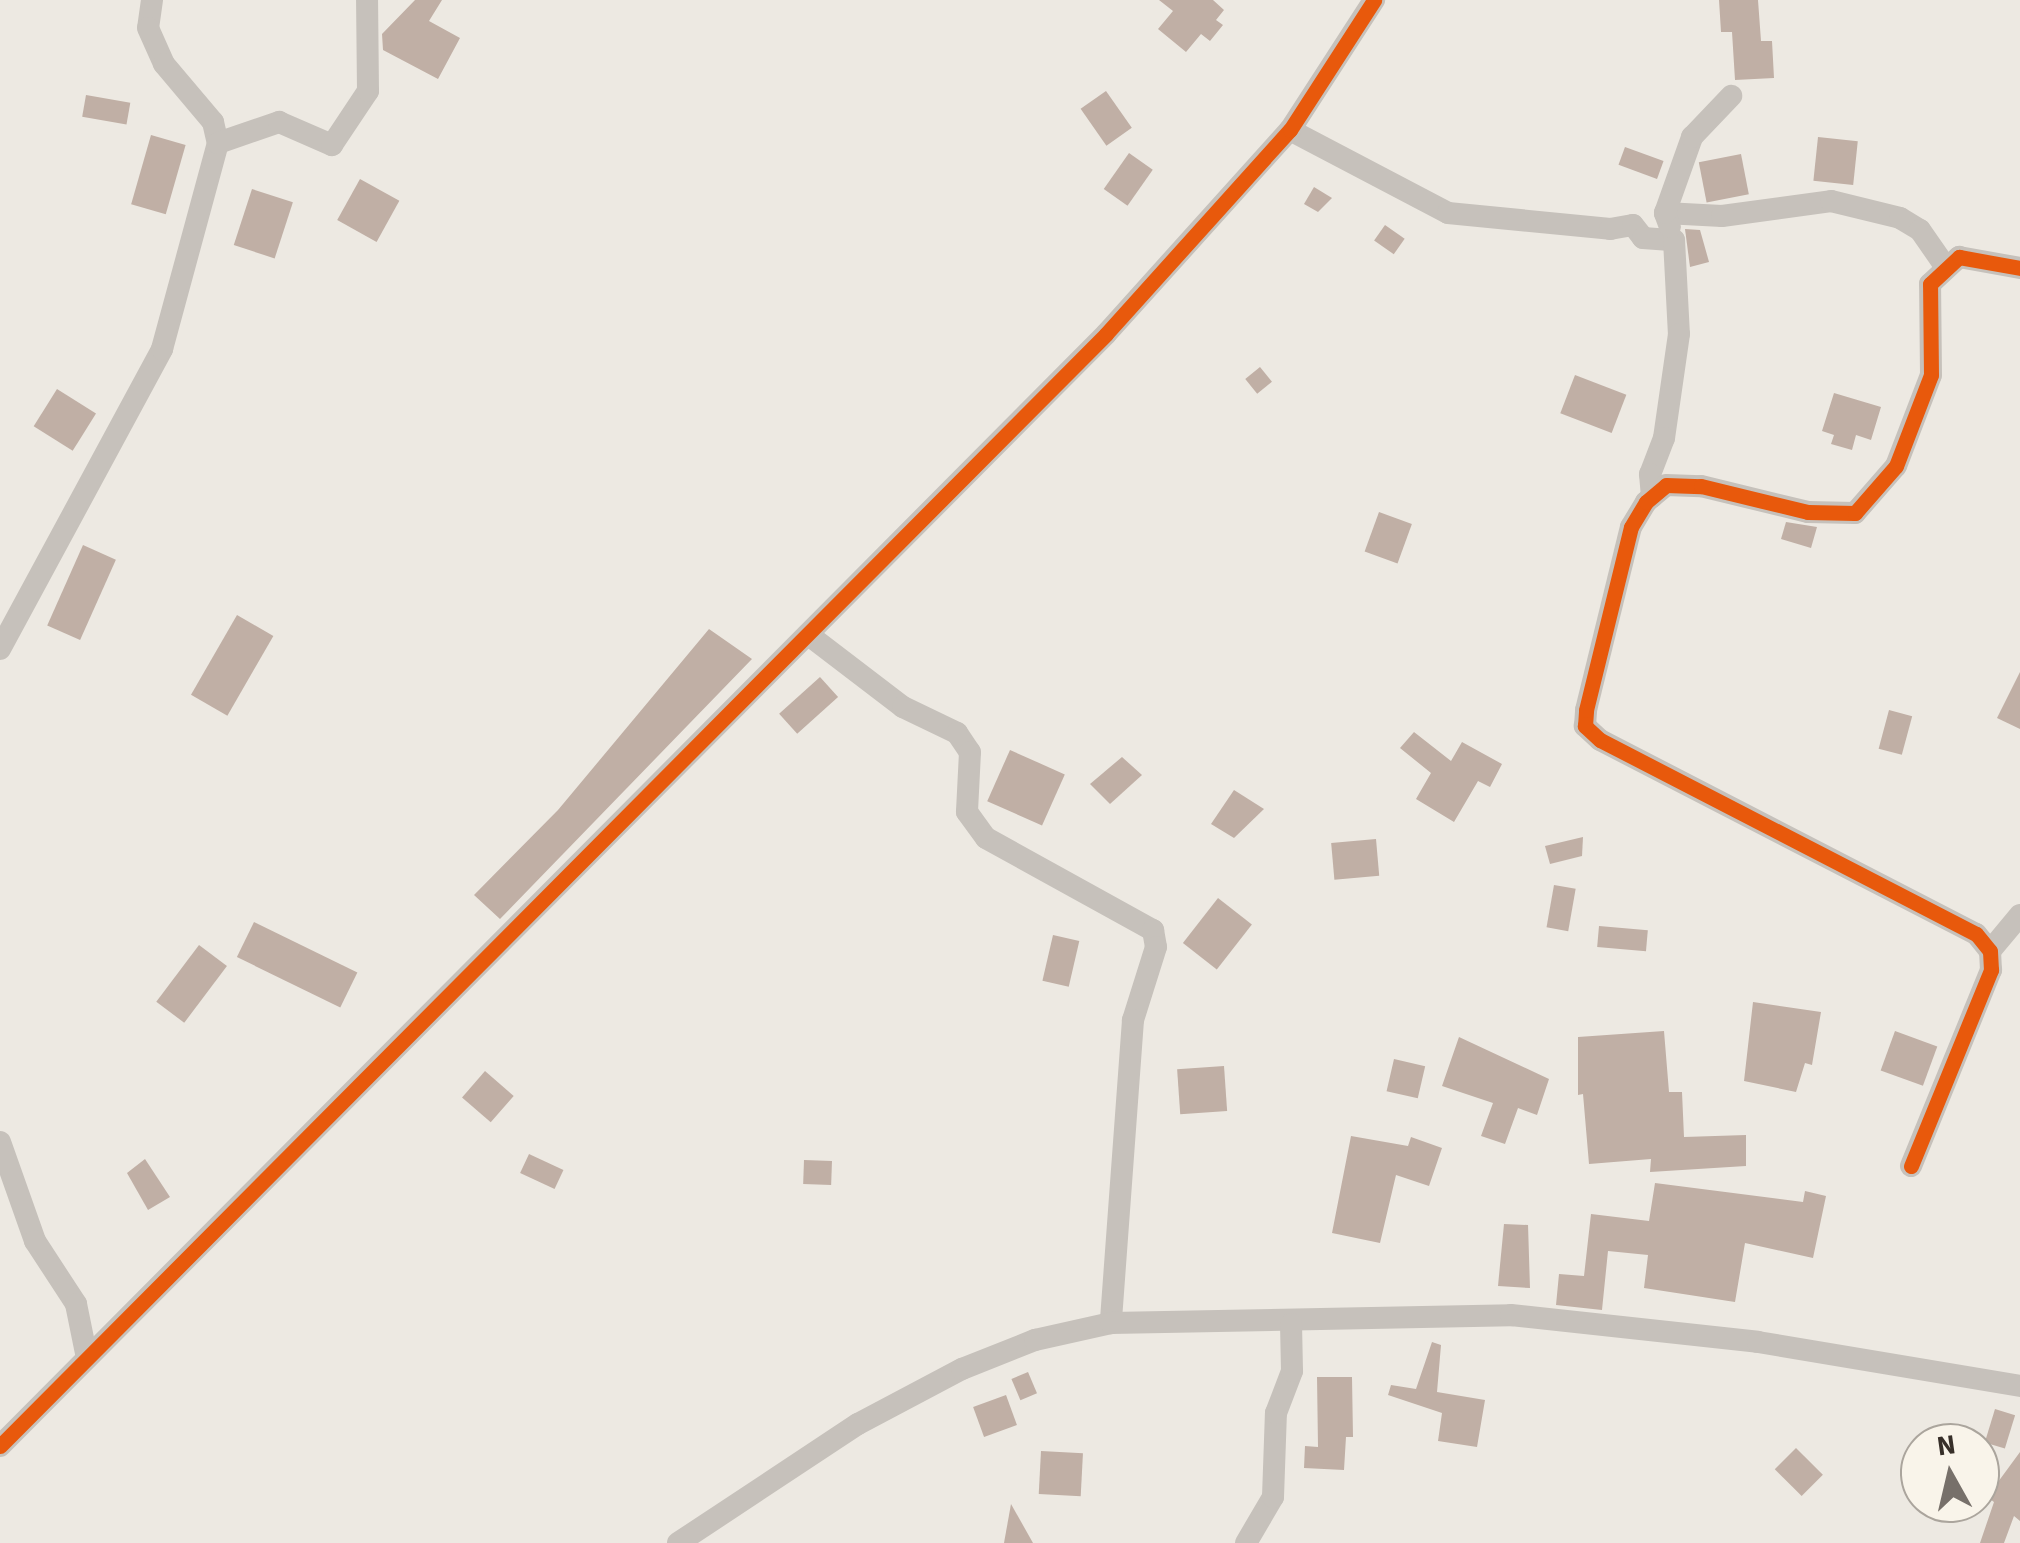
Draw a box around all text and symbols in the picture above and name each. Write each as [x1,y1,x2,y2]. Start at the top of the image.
north arrow [1900,1423,2000,1523]
text: N [1934,1424,1958,1466]

